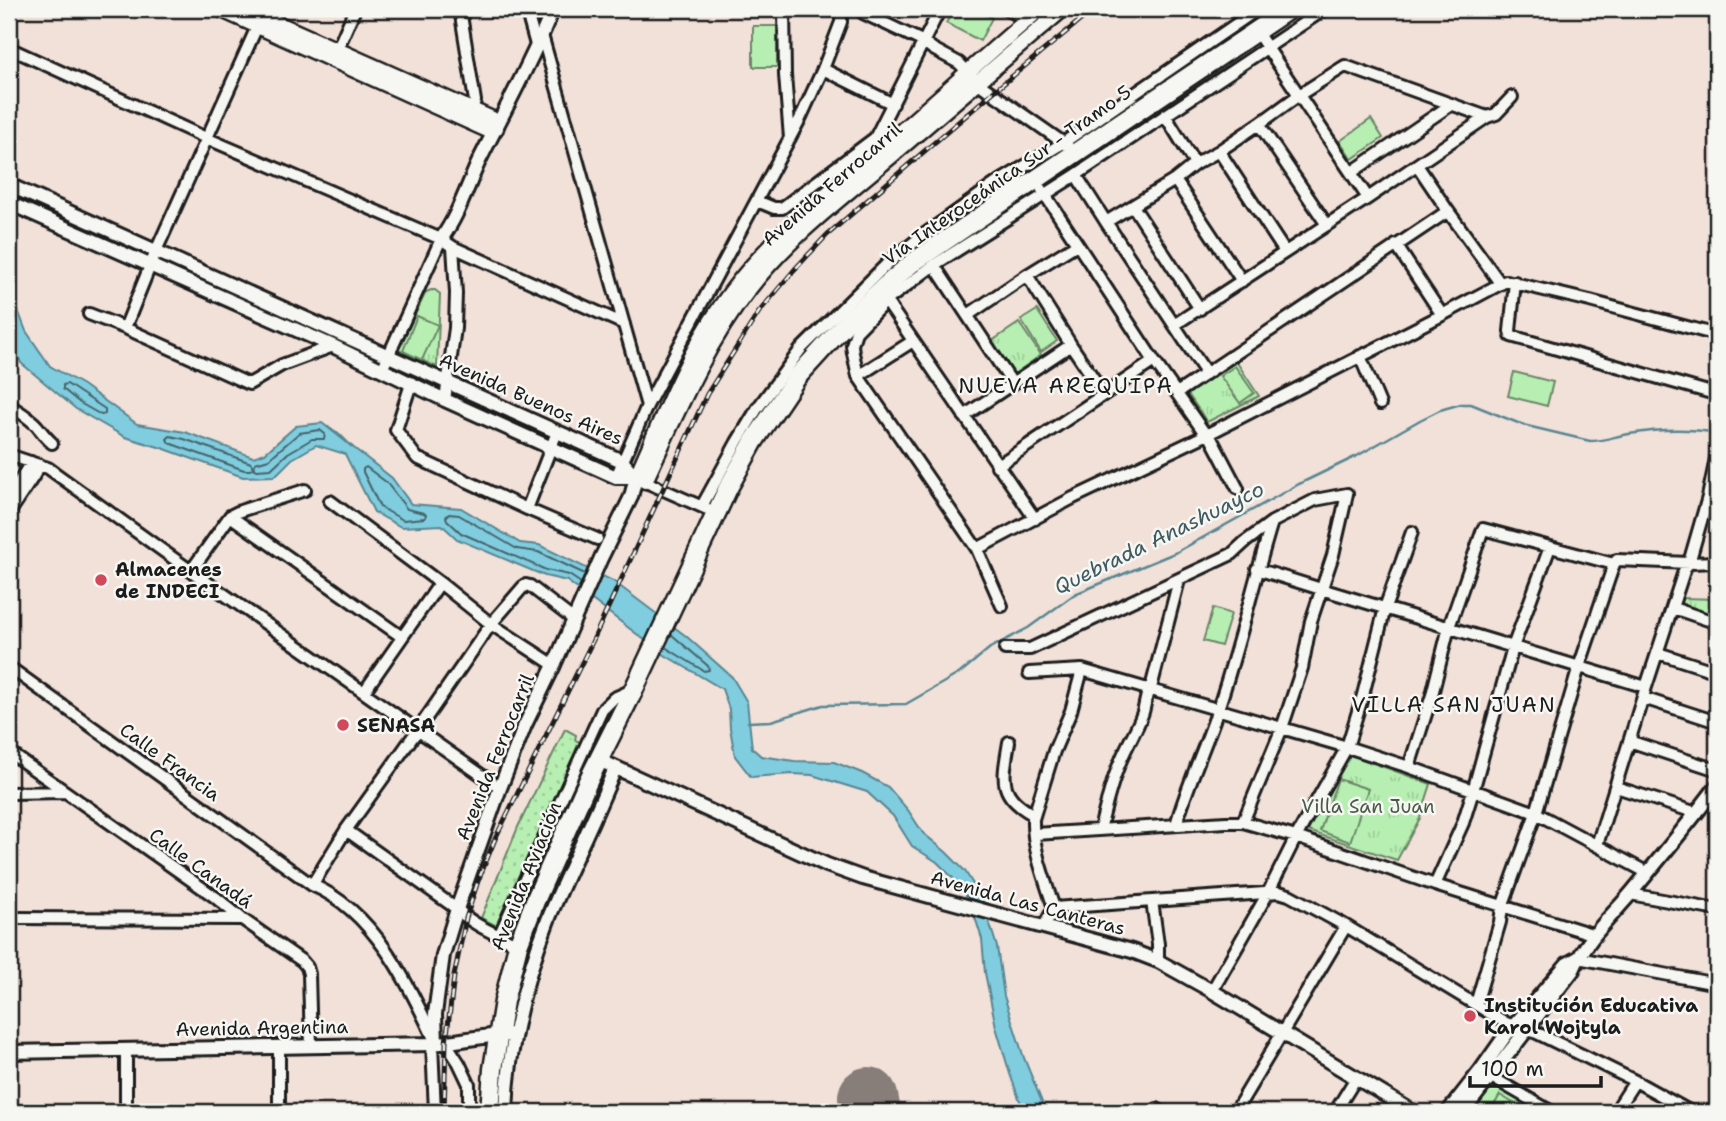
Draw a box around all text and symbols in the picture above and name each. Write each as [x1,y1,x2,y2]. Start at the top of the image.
street label: Vía Interoceánica Sur - Tramo 5 [878,79,1136,271]
street label: Avenida Ferrocarril [757,116,907,252]
street label: Avenida Buenos Aires [435,347,627,451]
district label: NUEVA AREQUIPA [958,372,1174,400]
water label: Quebrada Anashuayco [1049,475,1269,601]
place label: Almacenes de INDECI [115,557,222,604]
marker: Almacenes de INDECI [93,572,109,588]
street label: Avenida Ferrocarril [450,670,540,844]
district label: VILLA SAN JUAN [1351,691,1557,719]
place label: SENASA [357,713,435,738]
street label: Calle Francia [115,717,225,807]
marker: SENASA [335,717,351,733]
park label: Villa San Juan [1301,794,1435,819]
street label: Avenida Aviación [485,798,567,954]
street label: Calle Canadá [144,822,258,914]
street label: Avenida Las Canteras [928,865,1128,941]
place label: Institución Educativa Karol Wojtyla [1484,993,1698,1040]
marker: Institución Educativa Karol Wojtyla [1462,1008,1478,1024]
street label: Avenida Argentina [176,1014,349,1042]
scale bar [1470,1044,1602,1088]
text: 100 m [1481,1055,1544,1083]

